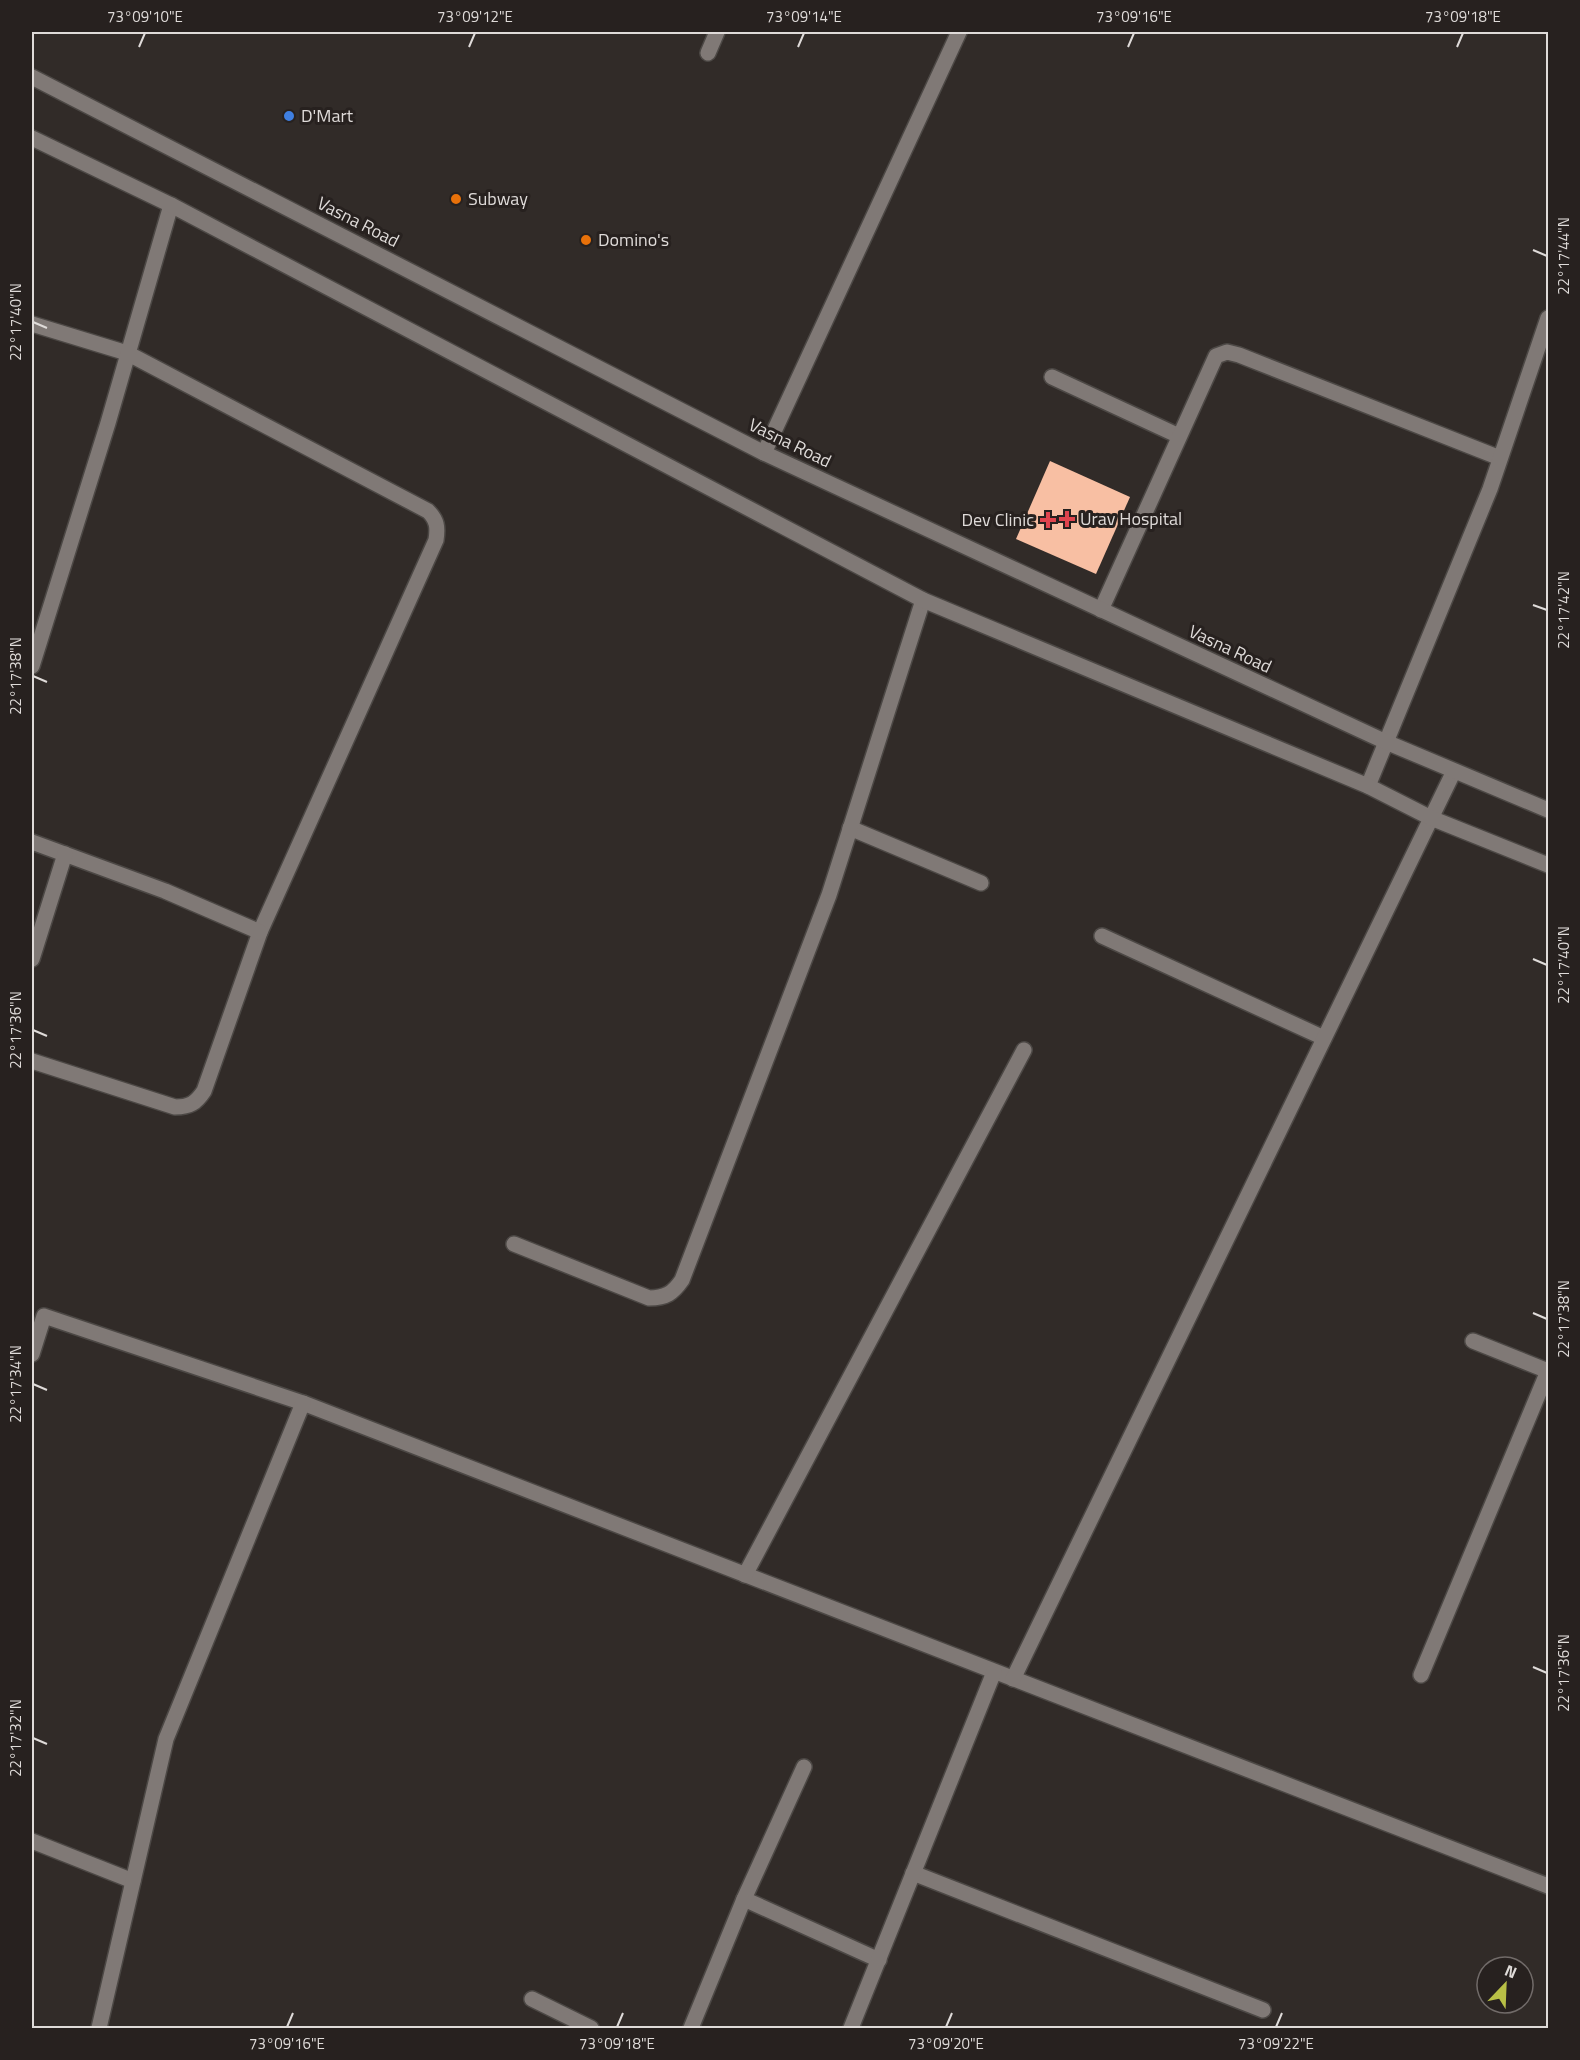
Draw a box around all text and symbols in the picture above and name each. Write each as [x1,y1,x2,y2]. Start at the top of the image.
text: 73°09'10"E [107,5,183,28]
text: 73°09'12"E [437,5,513,28]
text: 73°09'14"E [766,5,842,28]
text: 73°09'16"E [1096,5,1172,28]
text: 73°09'18"E [1425,5,1501,28]
place label: D'Mart [301,102,354,129]
marker: D'Mart [282,109,296,123]
place label: Subway [468,185,528,212]
street label: Vasna Road [312,189,404,254]
marker: Subway [449,192,463,206]
text: 22°17'44"N [1552,217,1575,295]
place label: Domino's [598,226,669,253]
marker: Domino's [579,233,593,247]
text: 22°17'40"N [4,283,27,361]
street label: Vasna Road [744,411,836,474]
place label: Urav Hospital [1080,505,1182,532]
place label: Dev Clinic [961,506,1034,533]
marker: Urav Hospital [1058,510,1076,528]
marker: Dev Clinic [1039,511,1057,529]
text: 22°17'42"N [1552,571,1575,649]
street label: Vasna Road [1184,618,1276,680]
text: 22°17'38"N [4,637,27,715]
text: 22°17'40"N [1552,926,1575,1004]
text: 22°17'36"N [4,991,27,1069]
text: 22°17'38"N [1552,1280,1575,1358]
text: 22°17'34"N [4,1345,27,1423]
text: 22°17'36"N [1552,1634,1575,1712]
text: 22°17'32"N [4,1699,27,1777]
north arrow [1475,1955,1535,2015]
text: N [1501,1958,1521,1984]
text: 73°09'16"E [249,2032,325,2055]
text: 73°09'18"E [579,2032,655,2055]
text: 73°09'20"E [908,2032,984,2055]
text: 73°09'22"E [1238,2032,1314,2055]

